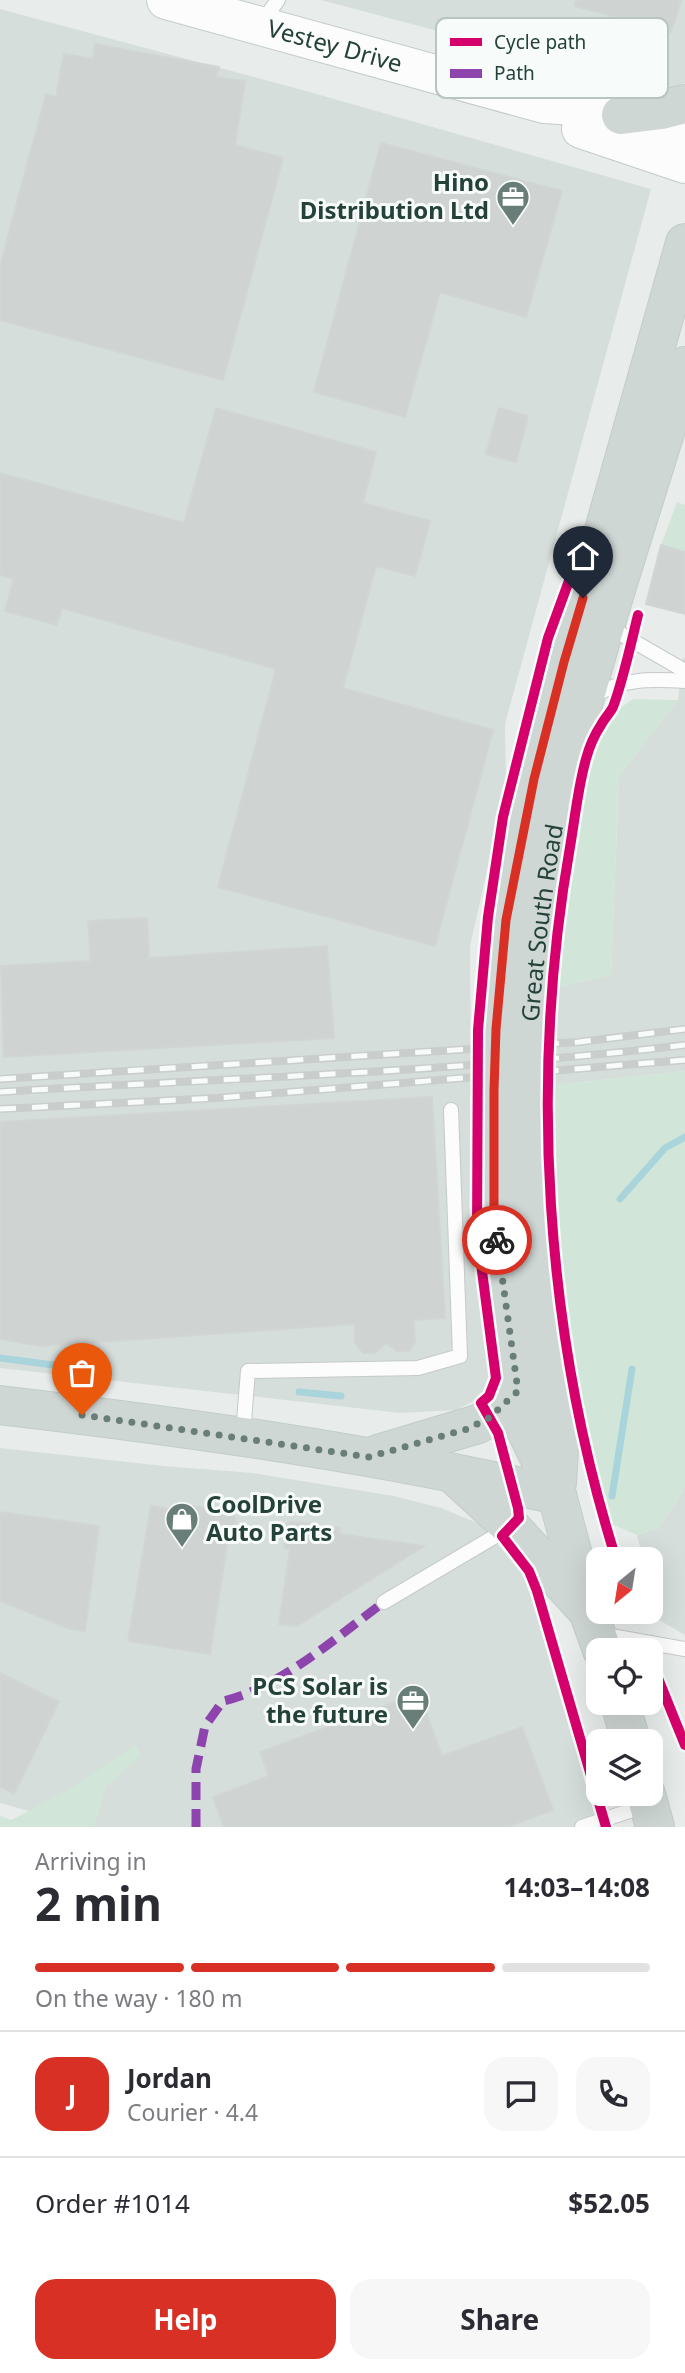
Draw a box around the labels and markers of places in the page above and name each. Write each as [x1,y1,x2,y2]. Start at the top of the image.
place label: Hino Distribution Ltd [300,165,489,226]
office icon: Hino Distribution Ltd [494,178,532,227]
pin [553,526,613,598]
pin [52,1343,112,1415]
place label: CoolDrive Auto Parts [206,1487,332,1548]
shop icon: CoolDrive Auto Parts [163,1500,201,1549]
place label: PCS Solar is the future [252,1669,388,1730]
office icon: PCS Solar is the future [394,1682,432,1731]

